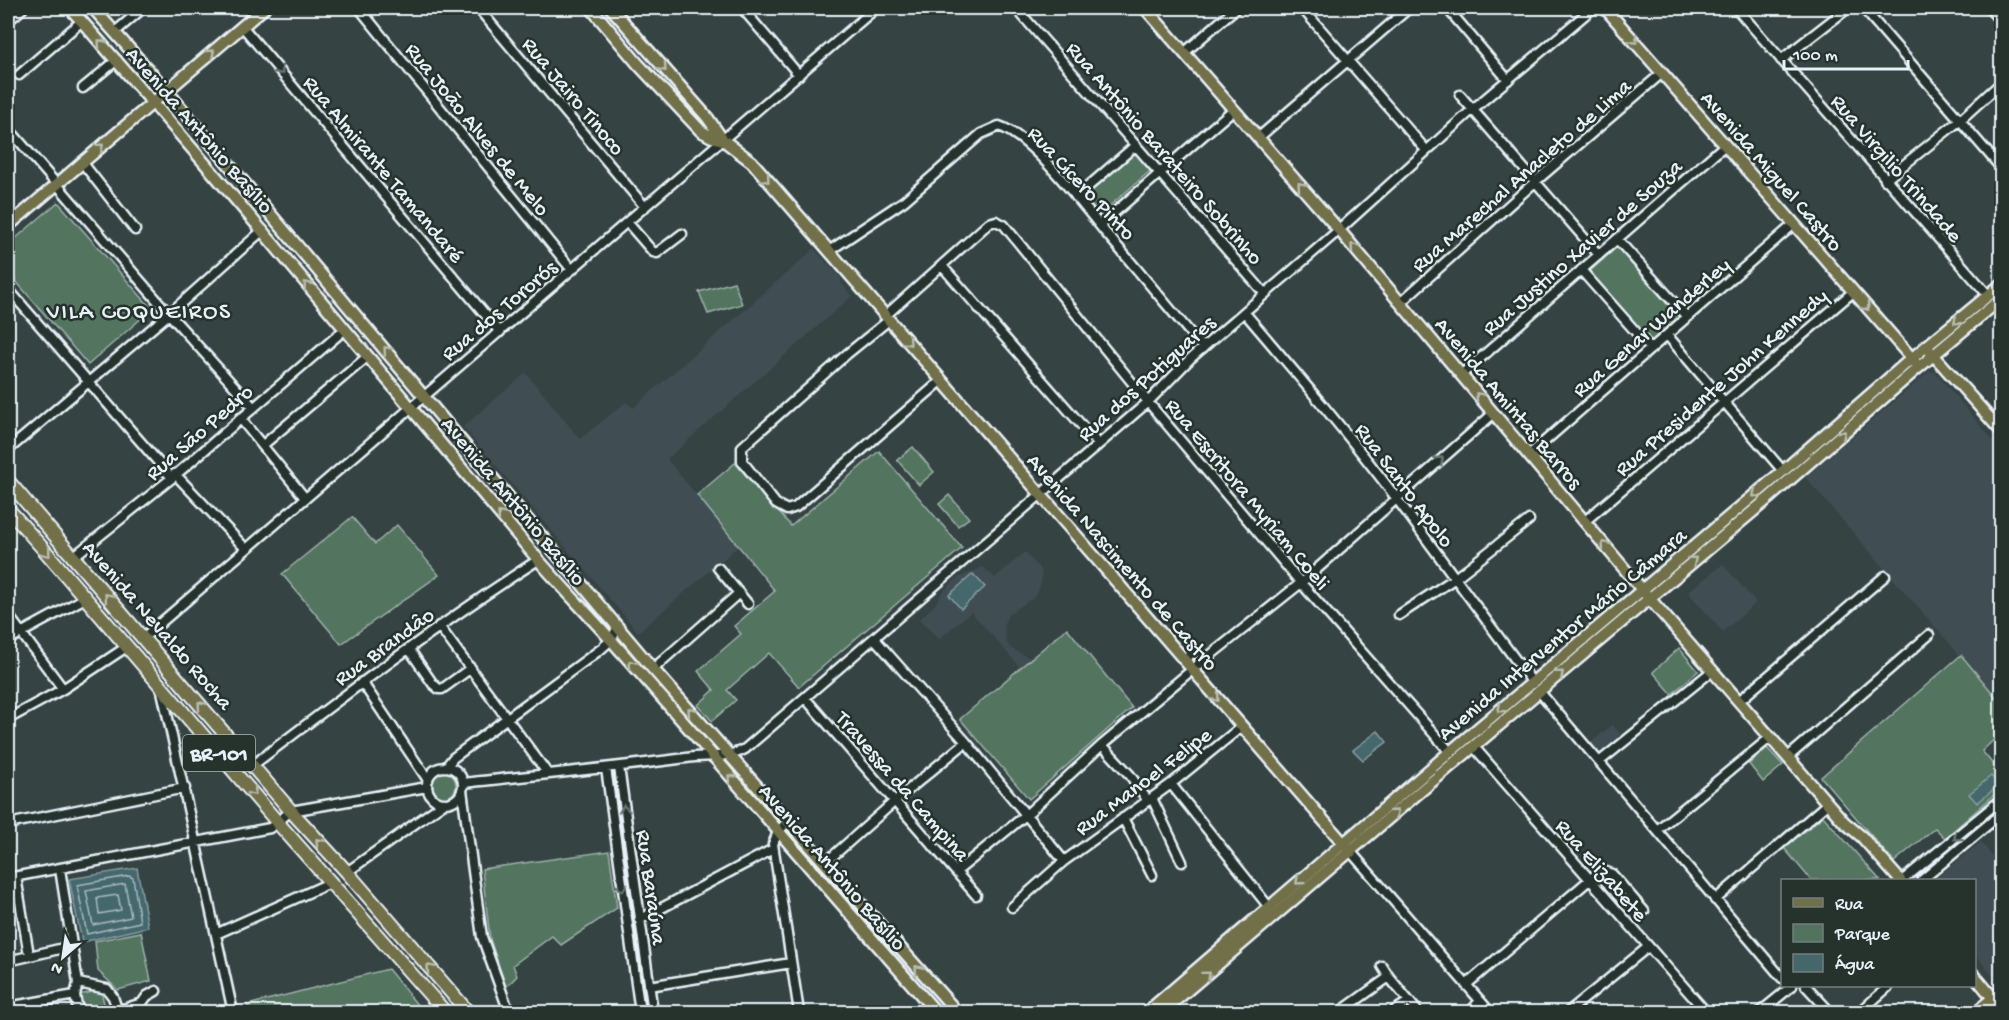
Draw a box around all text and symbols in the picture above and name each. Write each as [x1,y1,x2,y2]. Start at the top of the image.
street label: Rua Jairo Tinoco [515,33,629,162]
one-way arrow [1627,33,1638,44]
scale bar [1784,33,1908,71]
street label: Rua Antônio Barateiro Sobrinho [1059,38,1267,272]
one-way arrow [98,39,109,50]
street label: Rua João Alves de Melo [398,39,554,223]
street label: Avenida Antônio Basílio [118,43,278,220]
text: 100 m [1792,46,1838,67]
one-way arrow [204,49,215,60]
one-way arrow [656,61,667,72]
one-way arrow [273,64,284,75]
street label: Rua Almirante Tamandaré [296,72,468,270]
street label: Rua Marechal Anacleto de Lima [1407,74,1638,279]
street label: Avenida Miguel Castro [1693,87,1847,258]
street label: Rua Virgilio Trindade [1823,90,1967,250]
street label: Rua Cícero Pinto [1020,122,1140,247]
one-way arrow [93,144,104,155]
street label: Rua Justino Xavier de Souza [1478,155,1689,343]
one-way arrow [759,172,770,183]
one-way arrow [1297,182,1308,193]
one-way arrow [1350,243,1361,254]
street label: Rua Genar Wanderley [1568,253,1737,405]
street label: Rua dos Tororós [437,255,564,368]
one-way arrow [304,281,315,292]
street label: Rua Presidente John Kennedy [1611,284,1835,484]
district label: VILA COQUEIROS [45,299,232,328]
one-way arrow [1859,300,1870,311]
street label: Rua dos Potiguares [1073,311,1223,449]
street label: Avenida Amintas Barros [1427,313,1587,497]
one-way arrow [1953,314,1964,325]
one-way arrow [901,335,912,346]
one-way arrow [383,346,394,357]
street label: Rua São Pedro [142,380,260,488]
one-way arrow [1475,392,1486,403]
street label: Rua Escritora Myriam Coeli [1158,394,1334,597]
street label: Avenida Antônio Basílio [434,413,590,592]
street label: Rua Santo Apolo [1348,419,1458,554]
one-way arrow [1835,430,1846,441]
street label: Avenida Nascimento de Castro [1020,450,1222,678]
one-way arrow [1433,456,1444,467]
one-way arrow [1752,487,1763,498]
one-way arrow [497,511,508,522]
street label: Avenida Interventor Mário Câmara [1434,524,1694,748]
street label: Avenida Nevaldo Rocha [75,537,237,717]
one-way arrow [1601,541,1612,552]
one-way arrow [40,546,51,557]
one-way arrow [1686,556,1697,567]
one-way arrow [104,593,115,604]
street label: Rua Brandâo [330,603,441,693]
one-way arrow [628,660,639,671]
one-way arrow [1553,670,1564,681]
one-way arrow [1209,691,1220,702]
one-way arrow [198,701,209,712]
one-way arrow [1497,702,1508,713]
street label: Travessa da Campina [827,705,974,869]
one-way arrow [687,707,698,718]
street label: Rua Manoel Felipe [1071,723,1218,843]
road number: BR-101 [183,735,255,771]
one-way arrow [727,774,738,785]
street label: Avenida Antônio Basílio [751,780,911,957]
one-way arrow [245,785,256,796]
one-way arrow [619,804,631,814]
one-way arrow [1388,809,1398,820]
street label: Rua Elizabete [1548,815,1652,929]
street label: Rua Baraúna [628,828,670,947]
one-way arrow [1953,830,1964,841]
one-way arrow [315,838,326,849]
one-way arrow [1295,874,1306,885]
legend [1781,879,1976,987]
one-way arrow [616,884,628,893]
text: Rua [1835,895,1864,916]
text: Parque [1834,925,1891,946]
north arrow [33,927,93,987]
text: Água [1835,954,1875,976]
text: N [48,956,67,978]
one-way arrow [426,964,437,975]
one-way arrow [914,965,925,976]
one-way arrow [1200,971,1211,982]

